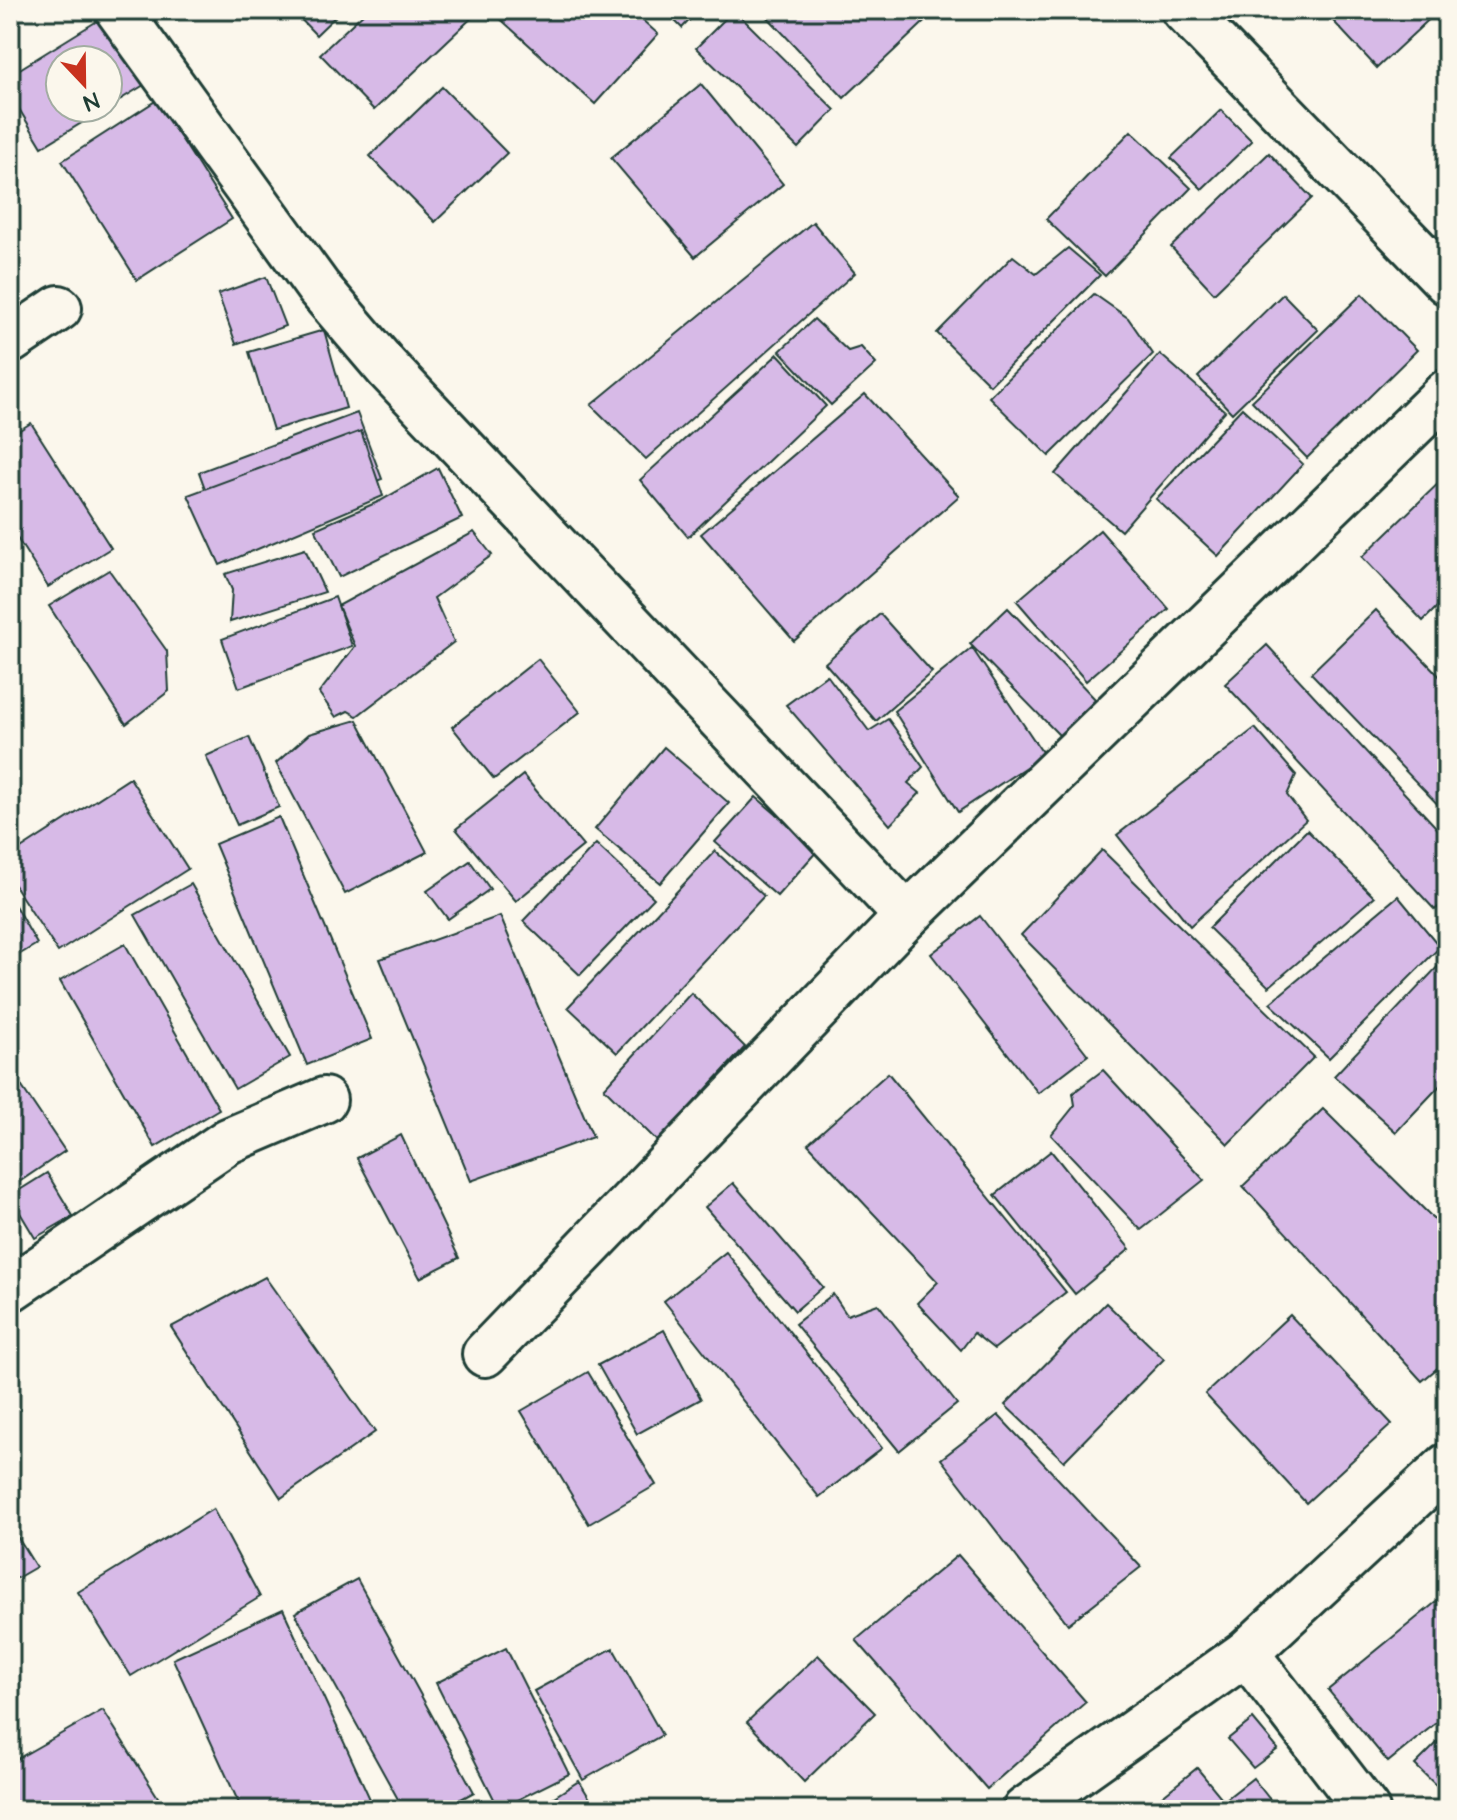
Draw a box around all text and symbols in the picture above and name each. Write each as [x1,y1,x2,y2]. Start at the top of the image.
north arrow [44,44,124,124]
text: N [79,84,103,118]

